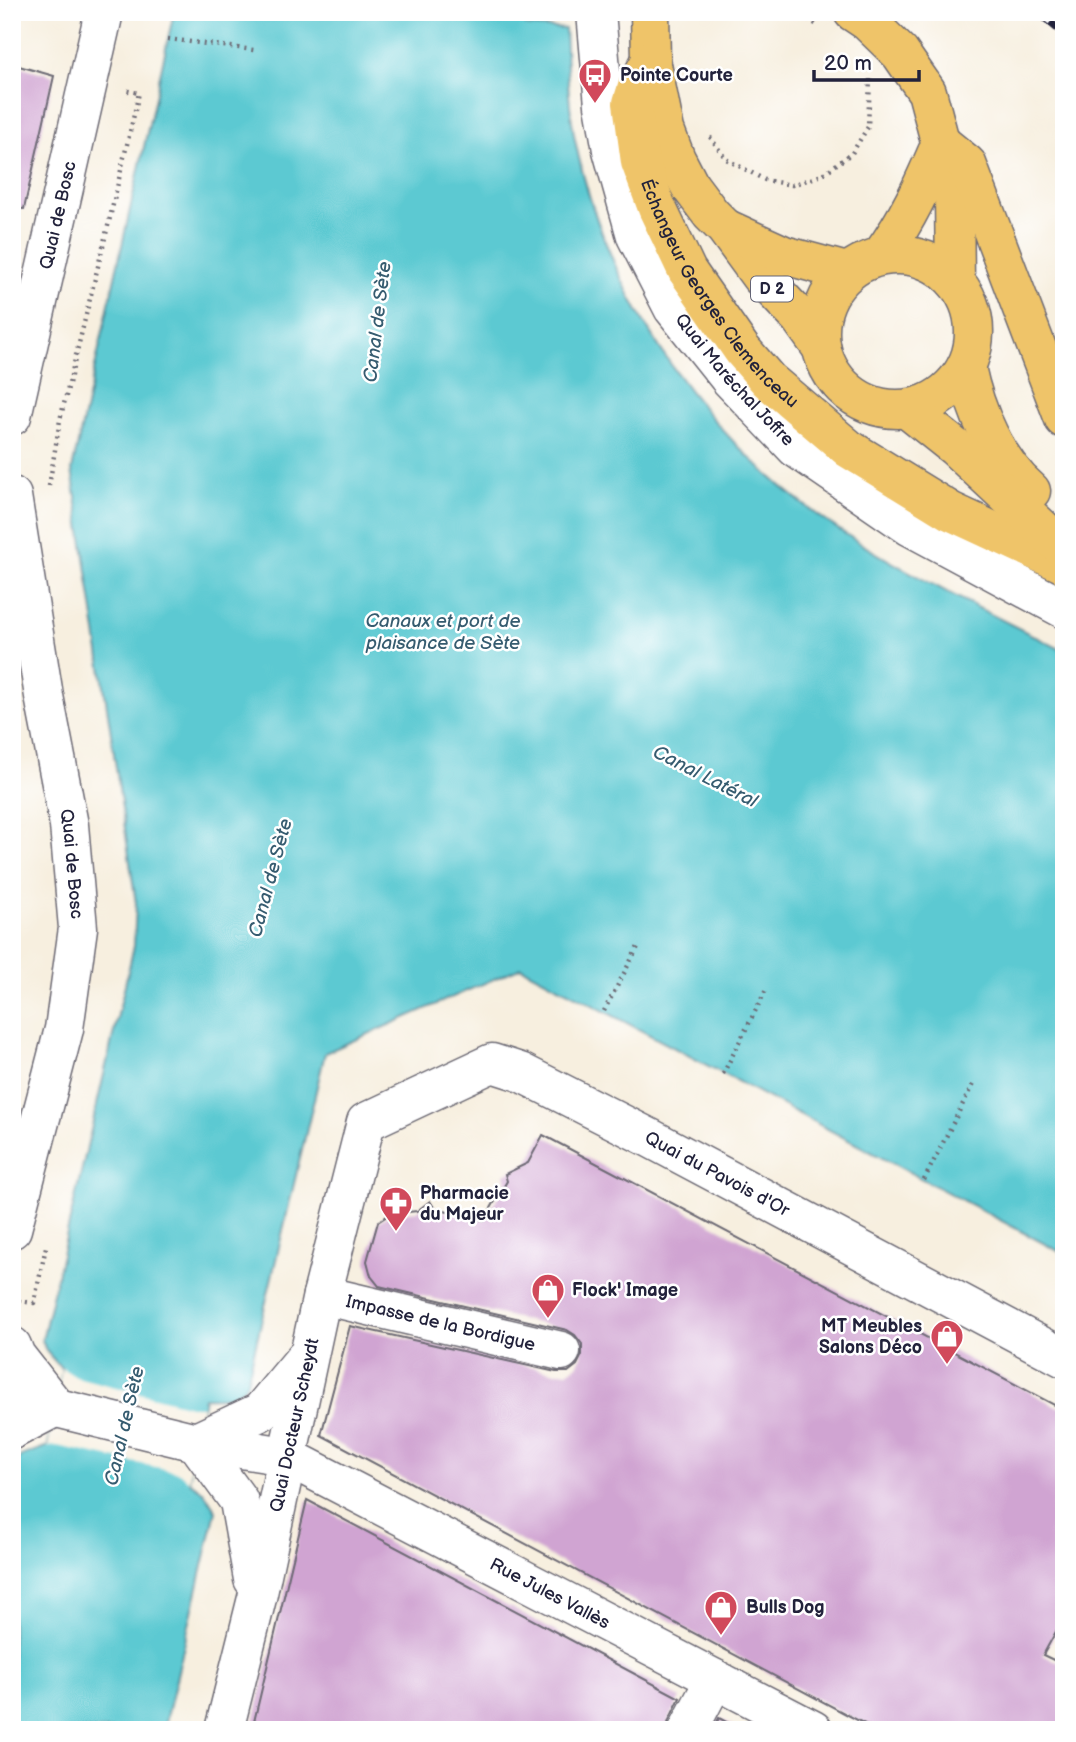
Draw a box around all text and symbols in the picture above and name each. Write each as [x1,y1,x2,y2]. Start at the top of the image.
scale bar [814,38,918,82]
text: 20 m [824,51,872,76]
bus stop icon: Pointe Courte [576,56,614,105]
place label: Pointe Courte [620,65,733,86]
street label: Quai de Bosc [35,159,80,271]
street label: Échangeur Georges Clemenceau [637,175,803,412]
water label: Canal de Sète [359,260,397,384]
road number: D 2 [751,276,793,302]
street label: Quai Maréchal Joffre [671,309,799,450]
water label: Canaux et port de plaisance de Sète [365,610,520,655]
water label: Canal Latéral [649,741,762,813]
street label: Quai de Bosc [56,807,88,920]
water label: Canal de Sète [244,816,298,940]
street label: Quai du Pavois d'Or [641,1127,794,1221]
place label: Pharmacie du Majeur [420,1183,509,1225]
pharmacy icon: Pharmacie du Majeur [377,1184,415,1233]
shop icon: Flock' Image [529,1271,567,1320]
place label: Flock' Image [572,1280,678,1301]
street label: Impasse de la Bordigue [344,1291,538,1355]
place label: MT Meubles Salons Déco [819,1316,922,1358]
shop icon: MT Meubles Salons Déco [928,1317,966,1366]
street label: Quai Docteur Scheydt [265,1336,323,1514]
water label: Canal de Sète [100,1364,150,1488]
street label: Rue Jules Vallès [486,1553,614,1633]
shop icon: Bulls Dog [702,1588,740,1637]
place label: Bulls Dog [746,1597,825,1618]

